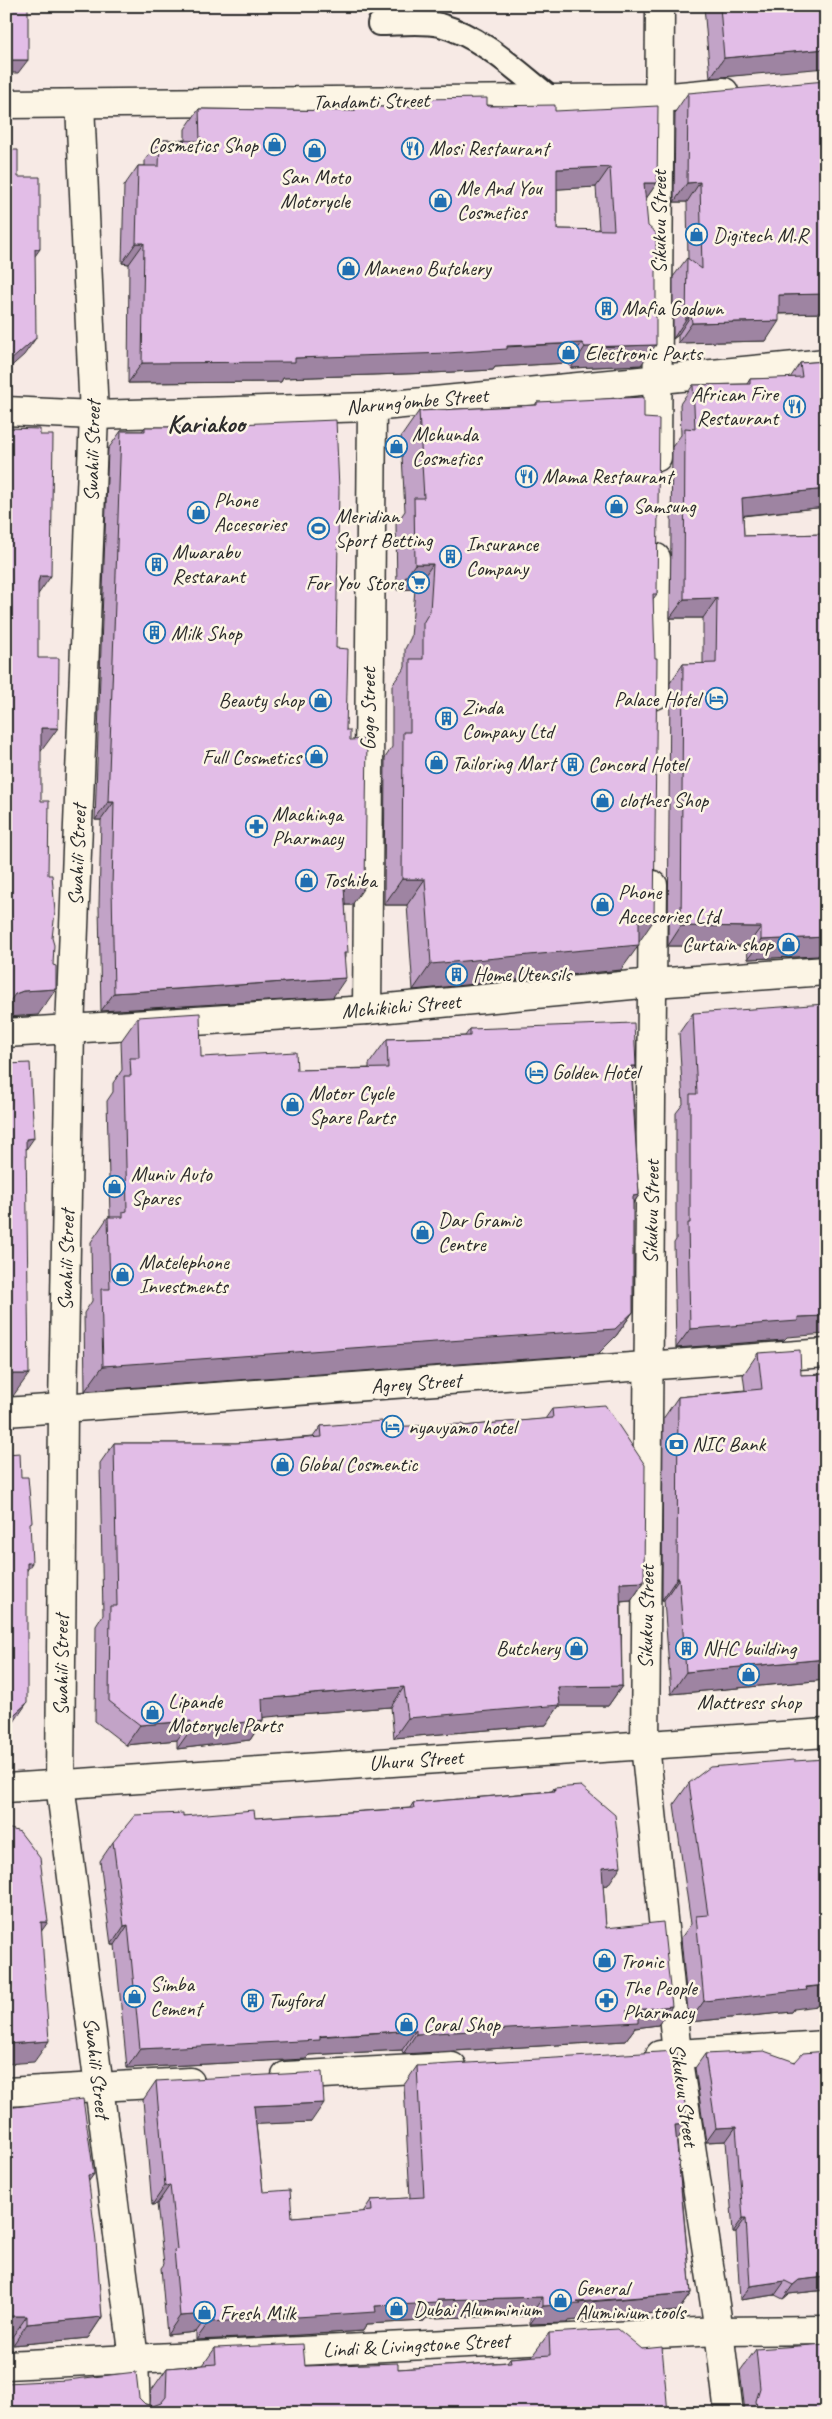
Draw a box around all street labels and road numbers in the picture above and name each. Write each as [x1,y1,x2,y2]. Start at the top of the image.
street label: Tandamti Street [313,87,431,115]
street label: Sikukuu Street [646,168,672,274]
street label: Narung'ombe Street [345,382,491,420]
street label: Swahili Street [78,397,106,502]
street label: Gogo Street [355,666,381,750]
street label: Swahili Street [62,801,92,906]
street label: Mchikichi Street [341,988,463,1024]
street label: Sikukuu Street [637,1158,665,1264]
street label: Swahili Street [52,1206,80,1311]
street label: Agrey Street [370,1367,465,1399]
street label: Sikukuu Street [632,1563,660,1669]
street label: Swahili Street [48,1611,74,1716]
street label: Uhuru Street [368,1744,466,1776]
street label: Swahili Street [78,2016,116,2123]
street label: Sikukuu Street [664,2042,704,2150]
street label: Lindi & Livingstone Street [322,2327,513,2363]

